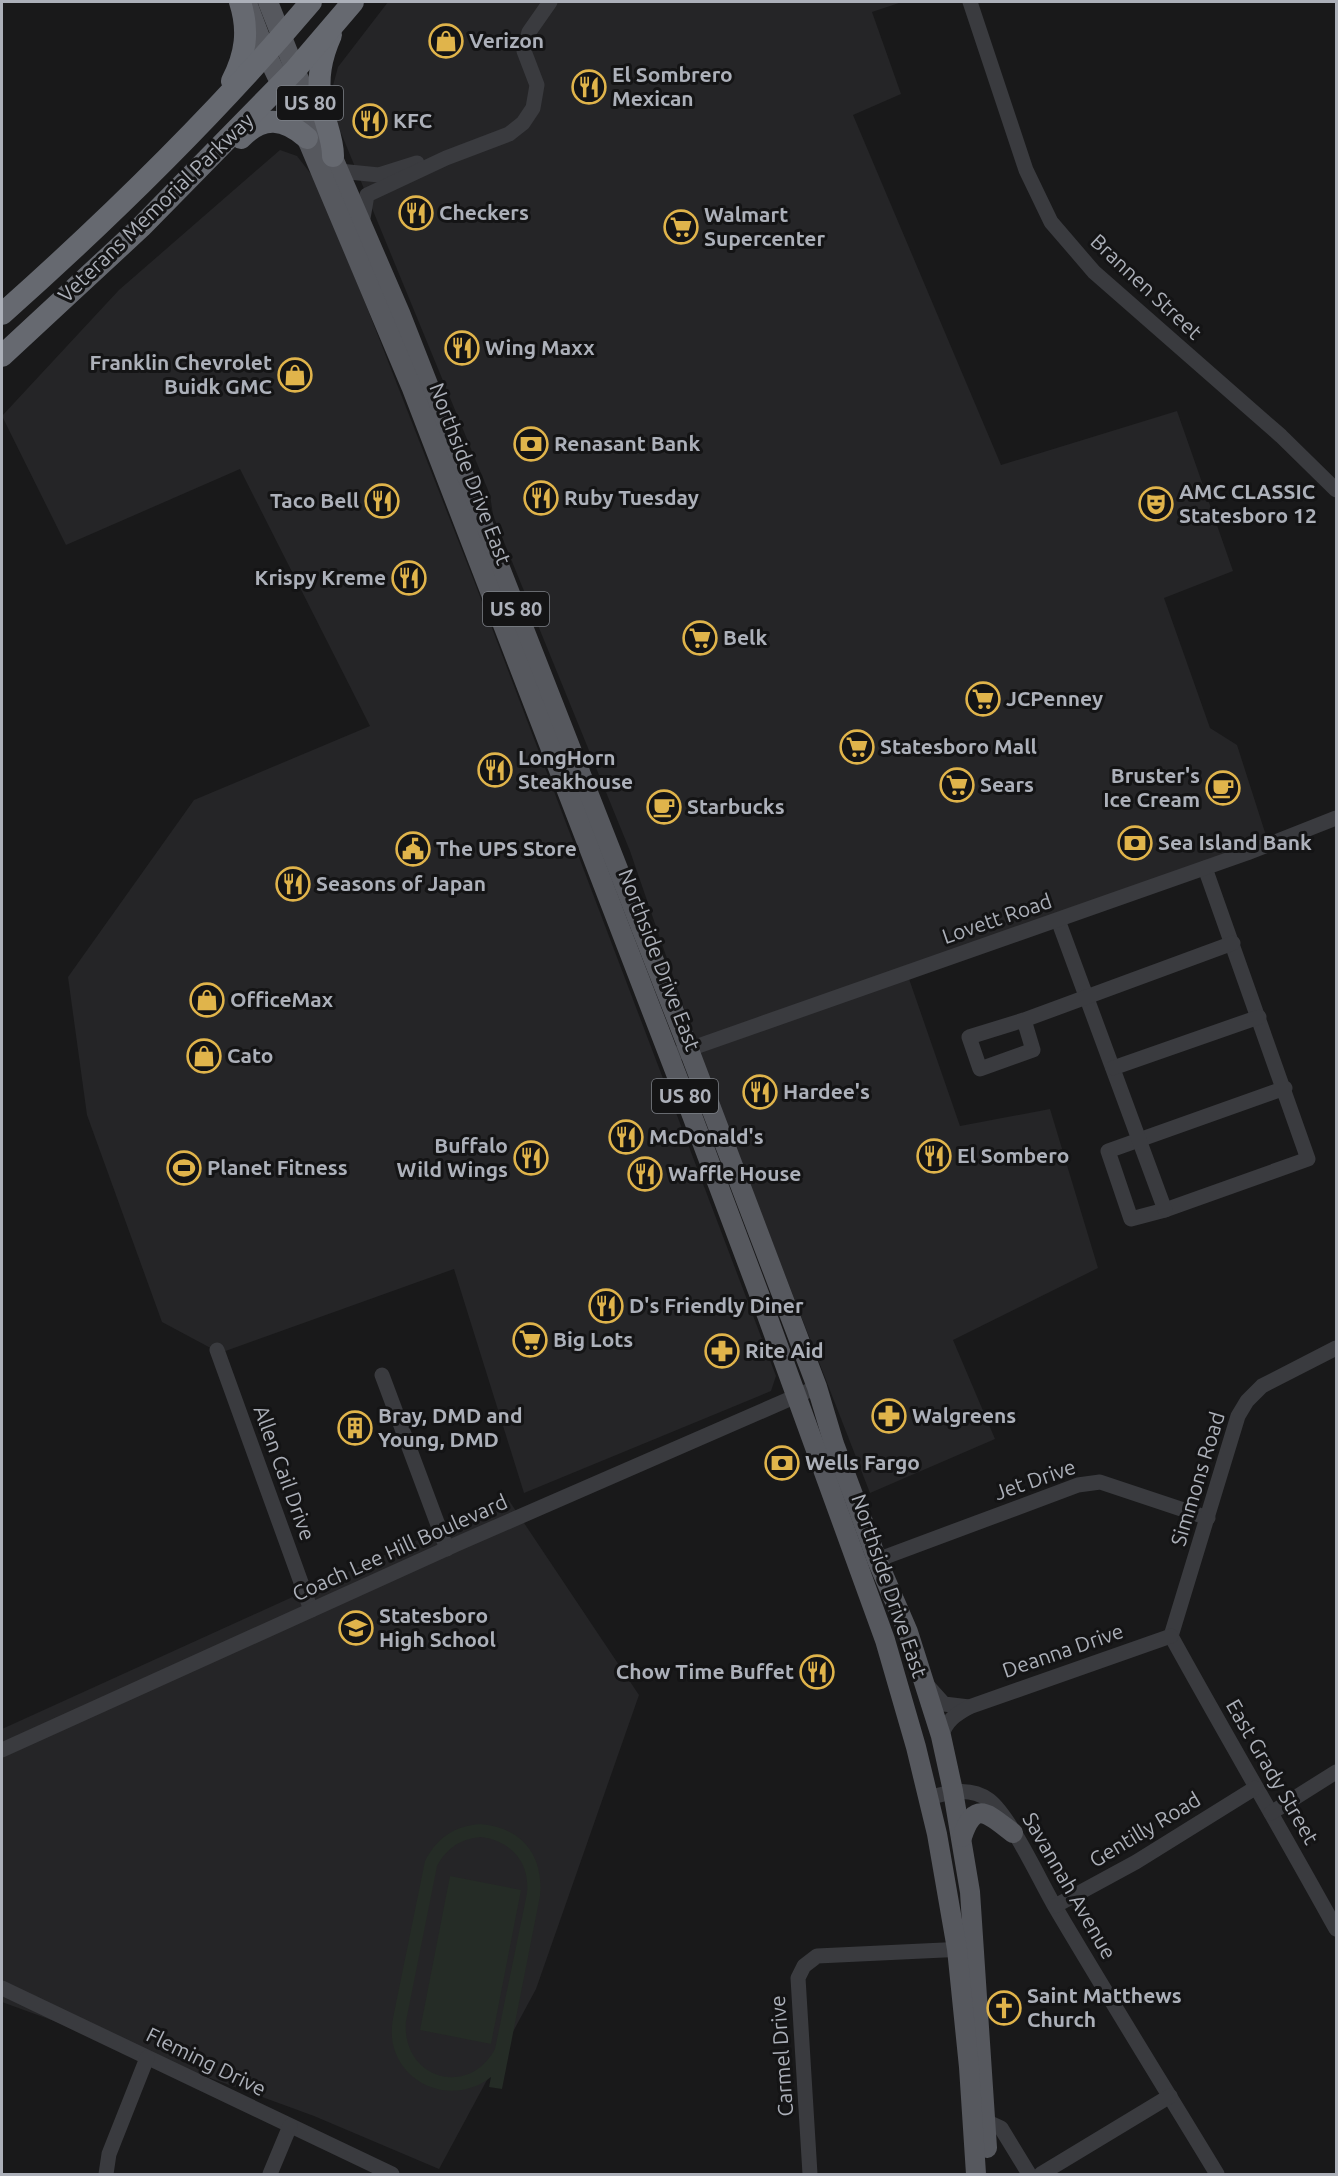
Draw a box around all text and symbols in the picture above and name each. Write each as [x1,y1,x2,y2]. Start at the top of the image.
shop icon: Verizon [428,23,464,59]
place label: Verizon [469,28,544,52]
place label: El Sombrero Mexican [612,62,733,110]
restaurant icon: El Sombrero Mexican [571,69,607,105]
road number: US 80 [277,86,343,120]
restaurant icon: KFC [352,103,388,139]
street label: Veterans Memorial Parkway [53,108,258,307]
place label: KFC [393,108,432,132]
restaurant icon: Checkers [398,195,434,231]
place label: Checkers [439,200,529,224]
place label: Walmart Supercenter [704,202,825,250]
supermarket icon: Walmart Supercenter [663,209,699,245]
street label: Brannen Street [1086,229,1207,344]
restaurant icon: Wing Maxx [444,330,480,366]
place label: Wing Maxx [485,335,595,359]
place label: Franklin Chevrolet Buidk GMC [90,350,272,398]
shop icon: Franklin Chevrolet Buidk GMC [277,357,313,393]
street label: Northside Drive East [425,379,517,568]
bank icon: Renasant Bank [513,426,549,462]
place label: Renasant Bank [554,431,700,455]
place label: AMC CLASSIC Statesboro 12 [1179,479,1317,527]
restaurant icon: Ruby Tuesday [523,480,559,516]
restaurant icon: Taco Bell [364,483,400,519]
place label: Ruby Tuesday [564,485,699,509]
theatre icon: AMC CLASSIC Statesboro 12 [1138,486,1174,522]
place label: Taco Bell [270,488,359,512]
restaurant icon: Krispy Kreme [391,560,427,596]
place label: Krispy Kreme [254,565,386,589]
road number: US 80 [483,592,549,626]
supermarket icon: Belk [682,620,718,656]
place label: Belk [723,625,767,649]
supermarket icon: JCPenney [965,681,1001,717]
place label: JCPenney [1006,686,1103,710]
supermarket icon: Statesboro Mall [839,729,875,765]
place label: Statesboro Mall [880,734,1037,758]
place label: LongHorn Steakhouse [518,745,633,793]
restaurant icon: LongHorn Steakhouse [477,752,513,788]
place label: Bruster's Ice Cream [1103,763,1200,811]
supermarket icon: Sears [939,767,975,803]
cafe icon: Bruster's Ice Cream [1205,770,1241,806]
place label: Sears [980,772,1034,796]
cafe icon: Starbucks [646,789,682,825]
place label: Starbucks [687,794,785,818]
bank icon: Sea Island Bank [1117,825,1153,861]
place label: Sea Island Bank [1158,830,1312,854]
public building icon: The UPS Store [395,831,431,867]
place label: The UPS Store [436,836,577,860]
street label: Northside Drive East [614,865,706,1054]
restaurant icon: Seasons of Japan [275,866,311,902]
place label: Seasons of Japan [316,871,486,895]
street label: Lovett Road [939,888,1055,948]
shop icon: OfficeMax [189,982,225,1018]
place label: OfficeMax [230,987,334,1011]
shop icon: Cato [186,1038,222,1074]
place label: Cato [227,1043,273,1067]
restaurant icon: Hardee's [742,1074,778,1110]
road number: US 80 [652,1079,718,1113]
place label: Hardee's [783,1079,870,1103]
restaurant icon: McDonald's [608,1119,644,1155]
place label: McDonald's [649,1124,764,1148]
place label: Buffalo Wild Wings [397,1133,508,1181]
restaurant icon: El Sombero [916,1138,952,1174]
restaurant icon: Buffalo Wild Wings [513,1140,549,1176]
place label: El Sombero [957,1143,1069,1167]
sports icon: Planet Fitness [166,1150,202,1186]
place label: Planet Fitness [207,1155,348,1179]
restaurant icon: Waffle House [627,1156,663,1192]
place label: Waffle House [668,1161,801,1185]
restaurant icon: D's Friendly Diner [588,1288,624,1324]
place label: D's Friendly Diner [629,1293,804,1317]
supermarket icon: Big Lots [512,1322,548,1358]
place label: Big Lots [553,1327,633,1351]
pharmacy icon: Rite Aid [704,1333,740,1369]
place label: Rite Aid [745,1338,824,1362]
pharmacy icon: Walgreens [871,1398,907,1434]
street label: Allen Cail Drive [249,1402,320,1543]
place label: Bray, DMD and Young, DMD [378,1403,522,1451]
place label: Walgreens [912,1403,1016,1427]
street label: Simmons Road [1165,1409,1229,1549]
building icon: Bray, DMD and Young, DMD [337,1410,373,1446]
bank icon: Wells Fargo [764,1445,800,1481]
place label: Wells Fargo [805,1450,920,1474]
street label: Jet Drive [991,1454,1079,1504]
street label: Coach Lee Hill Boulevard [288,1489,511,1605]
street label: Northside Drive East [847,1491,933,1681]
place label: Statesboro High School [379,1603,496,1651]
school or university icon: Statesboro High School [338,1610,374,1646]
street label: Deanna Drive [999,1618,1126,1682]
restaurant icon: Chow Time Buffet [799,1654,835,1690]
place label: Chow Time Buffet [616,1659,794,1683]
street label: East Grady Street [1222,1695,1324,1848]
street label: Gentilly Road [1085,1787,1204,1872]
street label: Savannah Avenue [1018,1808,1122,1963]
place label: Saint Matthews Church [1027,1983,1182,2031]
church icon: Saint Matthews Church [986,1990,1022,2026]
street label: Carmel Drive [765,1995,797,2117]
street label: Fleming Drive [143,2022,270,2100]

